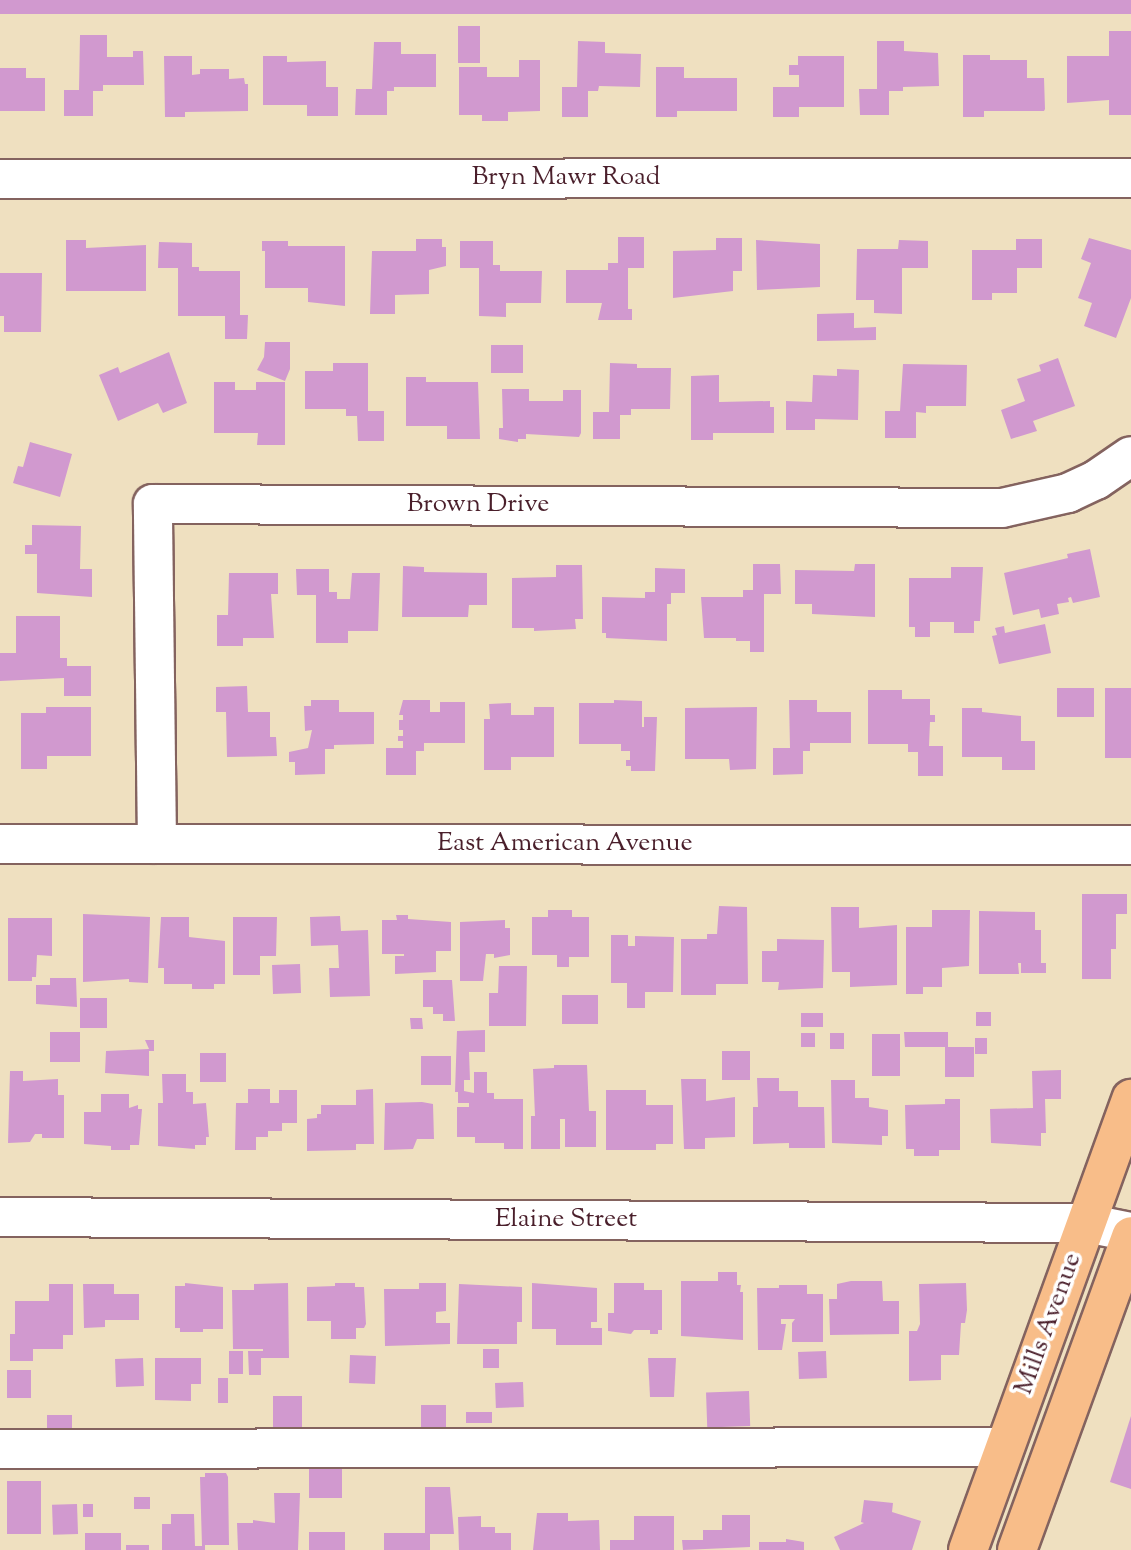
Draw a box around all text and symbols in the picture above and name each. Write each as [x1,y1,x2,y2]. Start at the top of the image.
street label: Bryn Mawr Road [472,162,660,194]
street label: Brown Drive [407,489,549,521]
street label: East American Avenue [437,828,693,860]
street label: Elaine Street [495,1204,637,1236]
street label: Mills Avenue [1009,1249,1089,1399]

